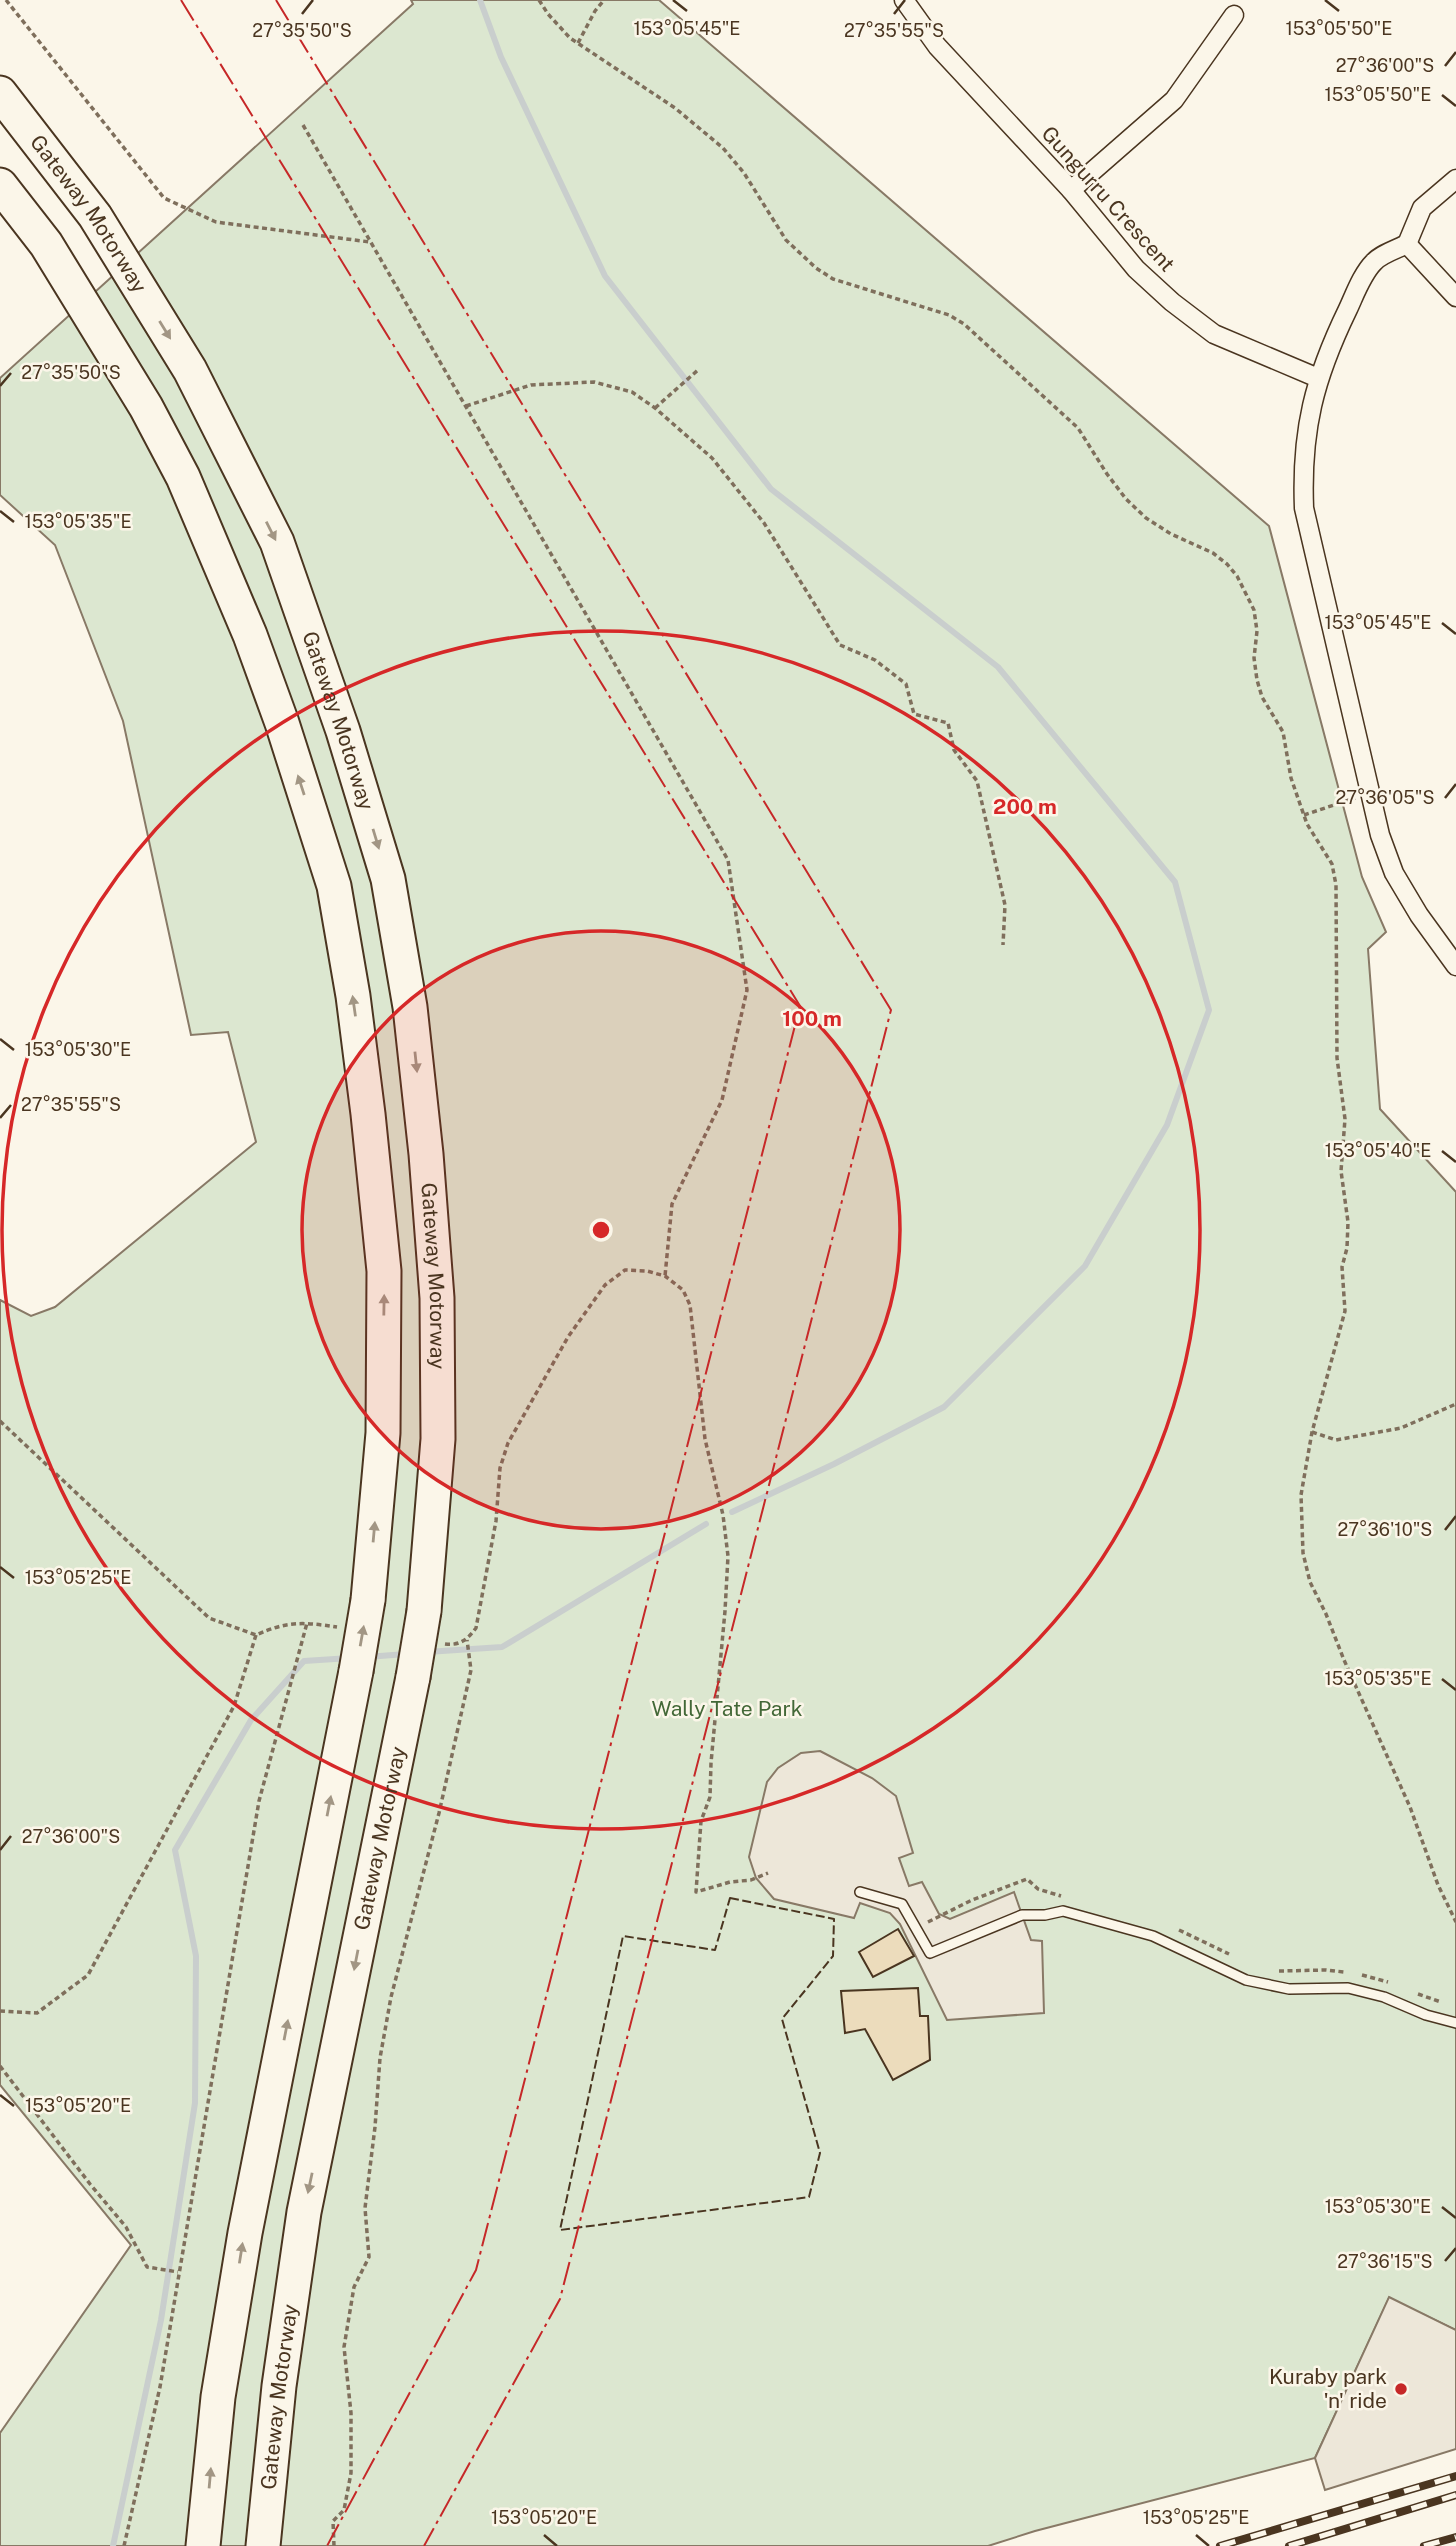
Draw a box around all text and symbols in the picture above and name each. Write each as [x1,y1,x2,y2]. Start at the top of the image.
text: 153°05'45"E [633,18,741,39]
text: 153°05'50"E [1286,18,1392,39]
text: 27°35'50"S [252,20,352,41]
text: 27°35'55"S [844,20,944,41]
text: 27°36'00"S [1336,55,1434,76]
text: 153°05'50"E [1325,84,1431,105]
street label: Gungurru Crescent [1037,121,1180,276]
street label: Gateway Motorway [25,130,152,297]
one-way arrow [159,320,172,339]
text: 27°35'50"S [21,362,121,383]
text: 153°05'35"E [24,511,132,532]
one-way arrow [265,521,276,541]
text: 153°05'45"E [1324,612,1432,633]
street label: Gateway Motorway [297,628,379,813]
one-way arrow [296,774,306,795]
text: 27°36'05"S [1335,787,1435,808]
text: 200 m [993,794,1057,819]
one-way arrow [371,828,382,849]
one-way arrow [348,995,359,1017]
text: 100 m [782,1006,842,1031]
text: 153°05'30"E [25,1039,131,1060]
one-way arrow [411,1051,422,1073]
text: 27°35'55"S [21,1094,121,1115]
text: 153°05'40"E [1325,1140,1431,1161]
street label: Gateway Motorway [416,1182,451,1369]
centre of rings [589,1218,613,1242]
one-way arrow [378,1294,390,1316]
text: 27°36'10"S [1338,1519,1432,1540]
one-way arrow [369,1521,380,1543]
text: 153°05'25"E [25,1567,131,1588]
one-way arrow [357,1625,368,1647]
text: 153°05'35"E [1324,1668,1432,1689]
park label: Wally Tate Park [652,1696,803,1721]
street label: Gateway Motorway [349,1744,411,1932]
one-way arrow [324,1795,335,1817]
text: 27°36'00"S [22,1826,120,1847]
one-way arrow [350,1949,361,1971]
one-way arrow [280,2019,291,2041]
text: 153°05'20"E [25,2095,131,2116]
one-way arrow [304,2172,315,2194]
text: 153°05'30"E [1325,2196,1431,2217]
one-way arrow [236,2242,247,2264]
text: 27°36'15"S [1337,2251,1433,2272]
street label: Gateway Motorway [256,2302,303,2491]
place label: Kuraby park 'n' ride [1269,2364,1387,2413]
marker: Kuraby park 'n' ride [1393,2381,1409,2397]
one-way arrow [205,2467,216,2489]
text: 153°05'20"E [491,2507,597,2528]
text: 153°05'25"E [1143,2507,1249,2528]

